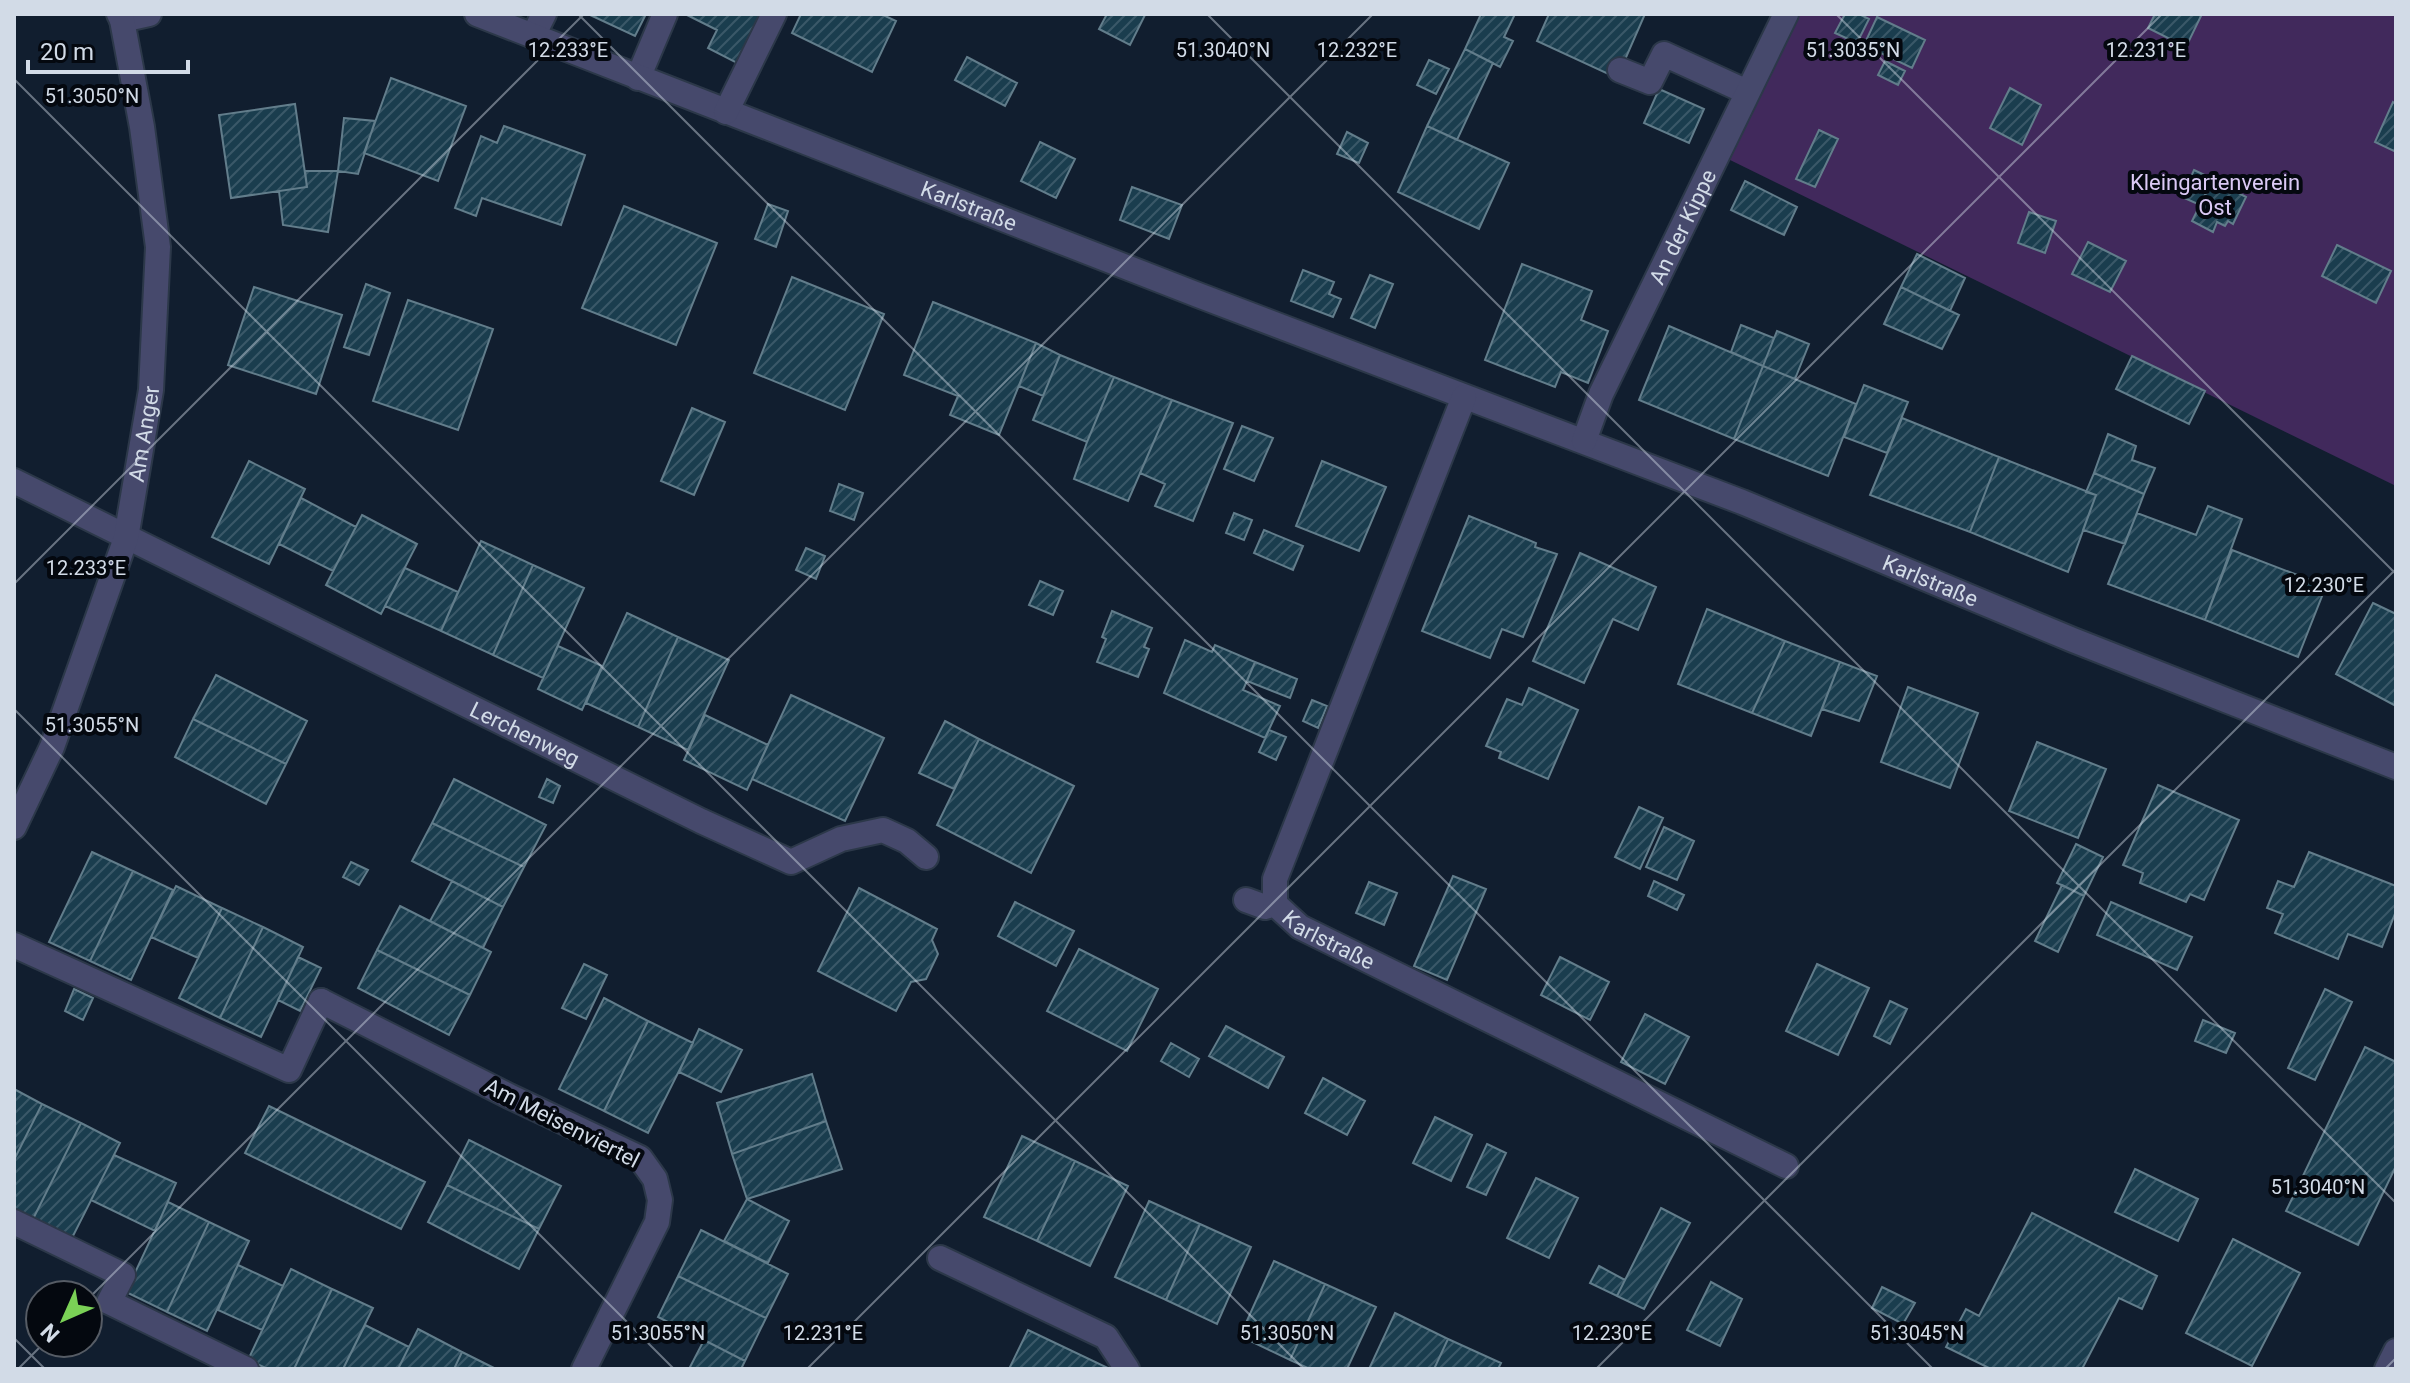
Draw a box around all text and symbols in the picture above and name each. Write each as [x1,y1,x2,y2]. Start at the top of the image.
scale bar [28,24,188,74]
text: 20 m [40,38,94,66]
text: 12.233°E [528,38,608,62]
text: 51.3040°N [1176,38,1270,62]
text: 12.232°E [1317,38,1397,62]
text: 51.3035°N [1806,38,1900,62]
text: 12.231°E [2106,38,2186,62]
text: 51.3050°N [45,84,139,108]
street label: An der Kippe [1644,165,1721,288]
park label: Kleingartenverein Ost [2130,170,2300,220]
street label: Karlstraße [917,176,1021,236]
street label: Am Anger [123,385,164,484]
street label: Karlstraße [1879,550,1982,612]
text: 12.233°E [46,556,126,580]
text: 12.230°E [2284,573,2364,597]
street label: Lerchenweg [466,696,584,771]
text: 51.3055°N [45,713,139,737]
street label: Karlstraße [1277,905,1379,974]
street label: Am Meisenviertel [480,1073,644,1173]
text: 51.3040°N [2271,1175,2365,1199]
north arrow [24,1279,104,1359]
text: N [36,1318,65,1347]
text: 51.3055°N [611,1321,705,1345]
text: 12.231°E [783,1321,863,1345]
text: 51.3050°N [1240,1321,1334,1345]
text: 12.230°E [1572,1321,1652,1345]
text: 51.3045°N [1870,1321,1964,1345]

